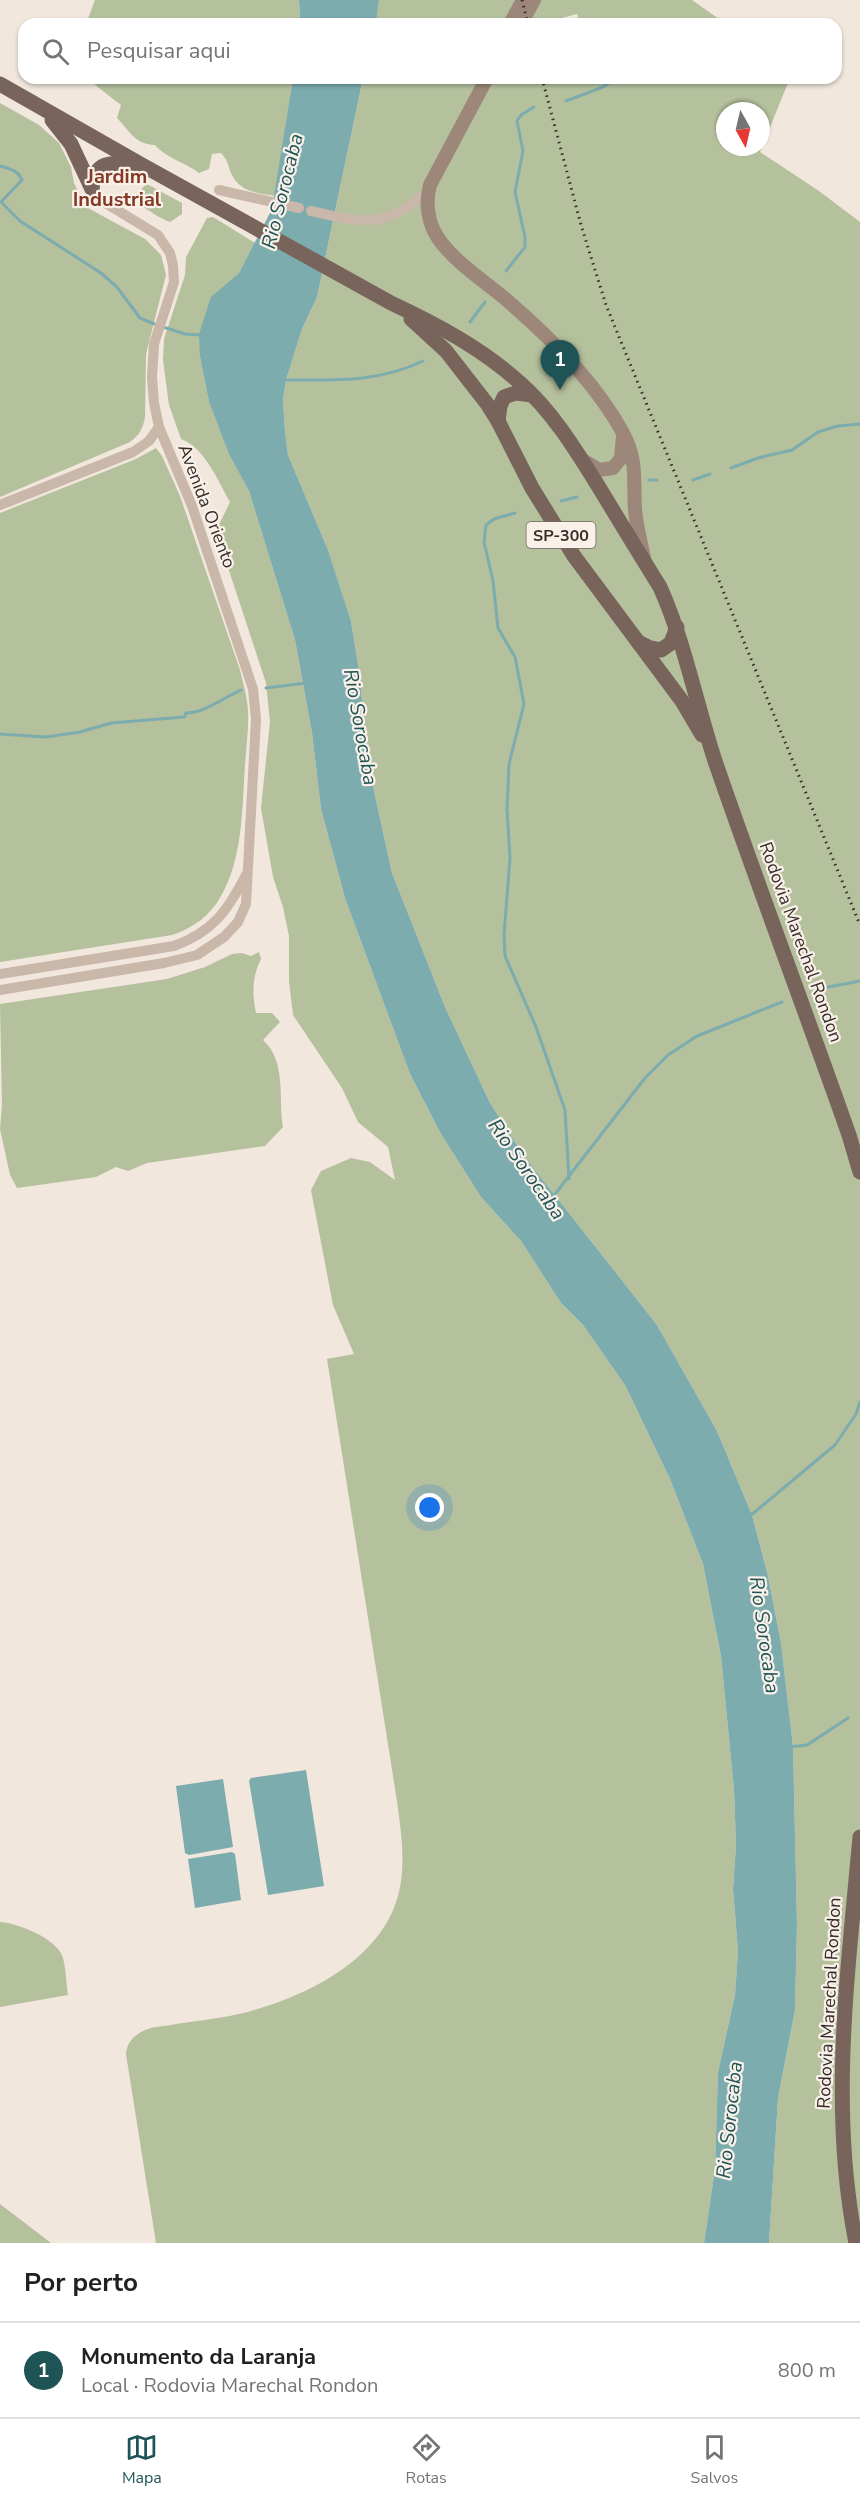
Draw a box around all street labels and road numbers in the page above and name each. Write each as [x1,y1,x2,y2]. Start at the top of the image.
street label: Avenida Oriento [172,441,242,571]
road number: SP-300 [526,522,596,548]
street label: Rodovia Marechal Rondon [754,839,848,1045]
street label: Rodovia Marechal Rondon [811,1897,847,2109]

